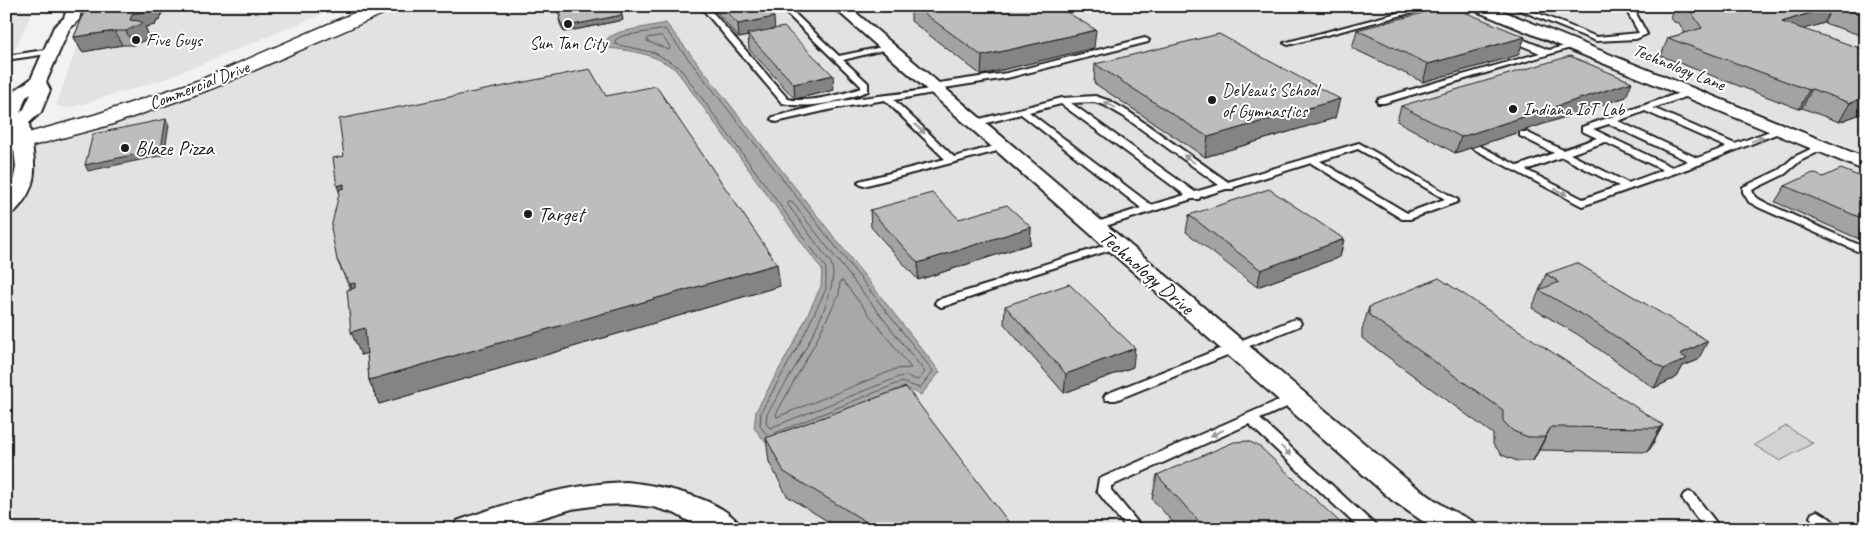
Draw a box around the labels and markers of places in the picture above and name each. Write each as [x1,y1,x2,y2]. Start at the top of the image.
marker: Sun Tan City [562,18,574,30]
place label: Five Guys [146,29,204,51]
place label: Sun Tan City [529,32,609,54]
marker: Five Guys [130,34,142,46]
place label: DeVeau's School of Gymnastics [1222,79,1321,122]
marker: DeVeau's School of Gymnastics [1206,94,1218,106]
place label: Indiana IoT Lab [1523,98,1625,120]
marker: Indiana IoT Lab [1507,103,1519,115]
place label: Blaze Pizza [135,135,215,161]
marker: Blaze Pizza [119,142,131,154]
place label: Target [538,201,587,227]
marker: Target [522,208,534,220]

